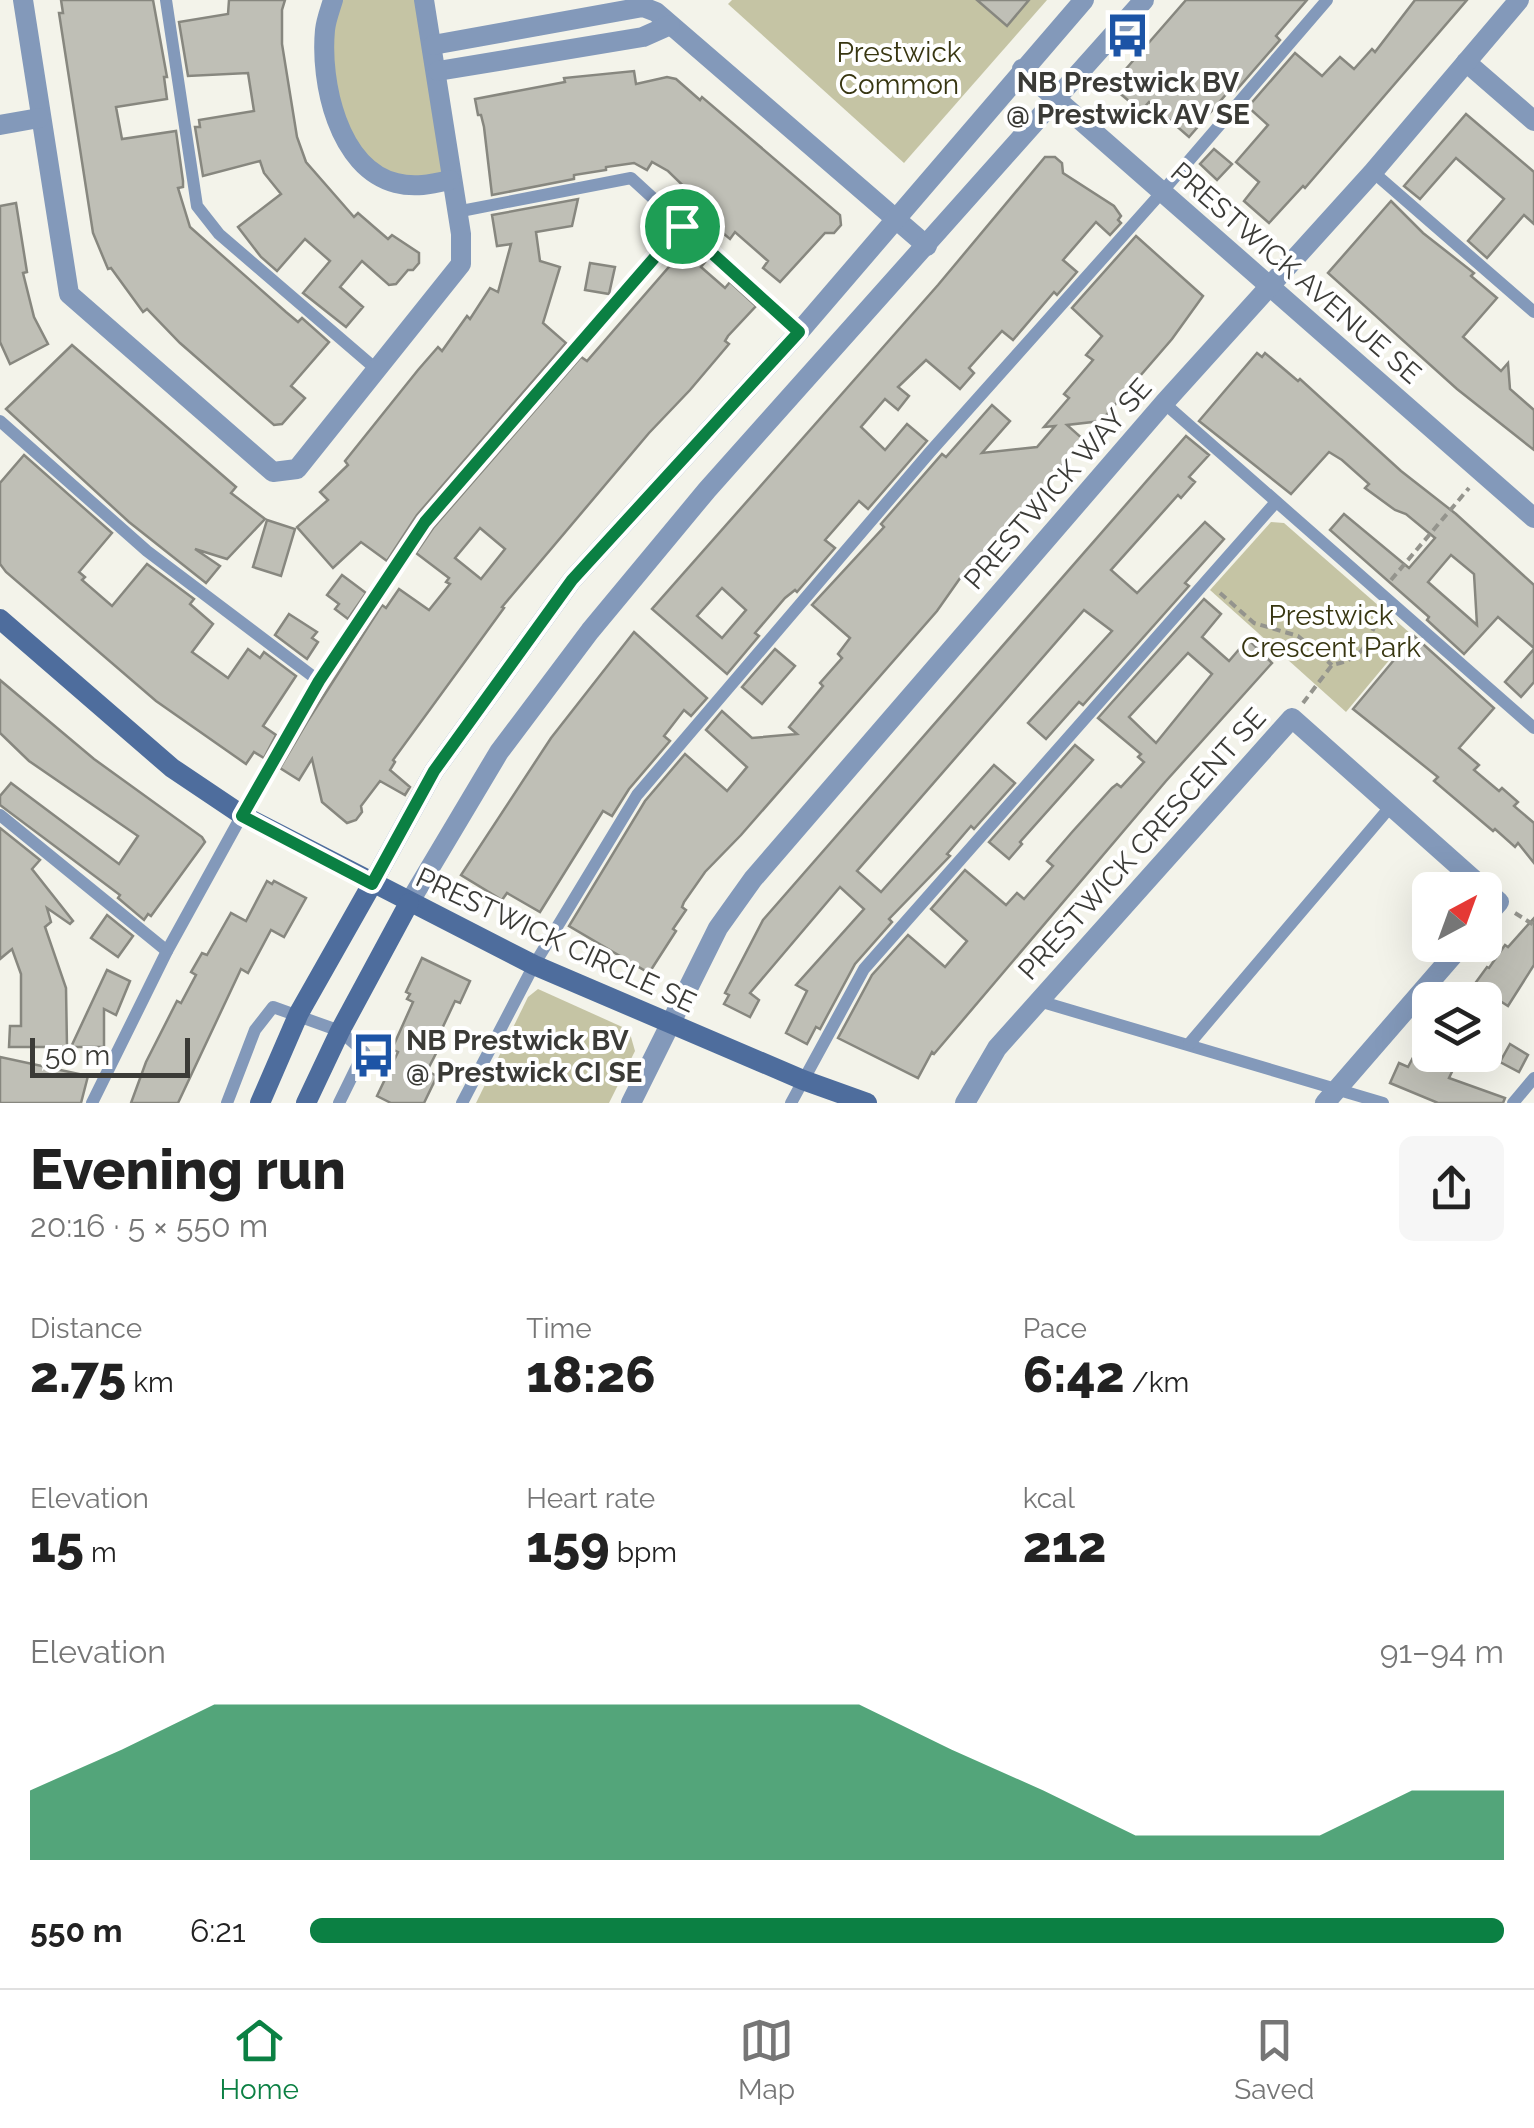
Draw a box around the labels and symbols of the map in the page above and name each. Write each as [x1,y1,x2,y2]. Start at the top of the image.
bus stop icon: NB Prestwick BV @ Prestwick AV SE [1104,12,1152,60]
park label: Prestwick Common [836,36,962,101]
place label: NB Prestwick BV @ Prestwick AV SE [1006,66,1250,131]
street label: PRESTWICK AVENUE SE [1164,155,1428,391]
pin [640,184,725,269]
street label: PRESTWICK WAY SE [957,372,1159,596]
park label: Prestwick Crescent Park [1241,599,1421,664]
street label: PRESTWICK CRESCENT SE [1011,702,1273,986]
street label: PRESTWICK CIRCLE SE [411,861,701,1019]
north arrow [1412,872,1502,962]
place label: NB Prestwick BV @ Prestwick CI SE [406,1024,642,1089]
bus stop icon: NB Prestwick BV @ Prestwick CI SE [349,1032,397,1080]
scale bar [30,1033,190,1078]

